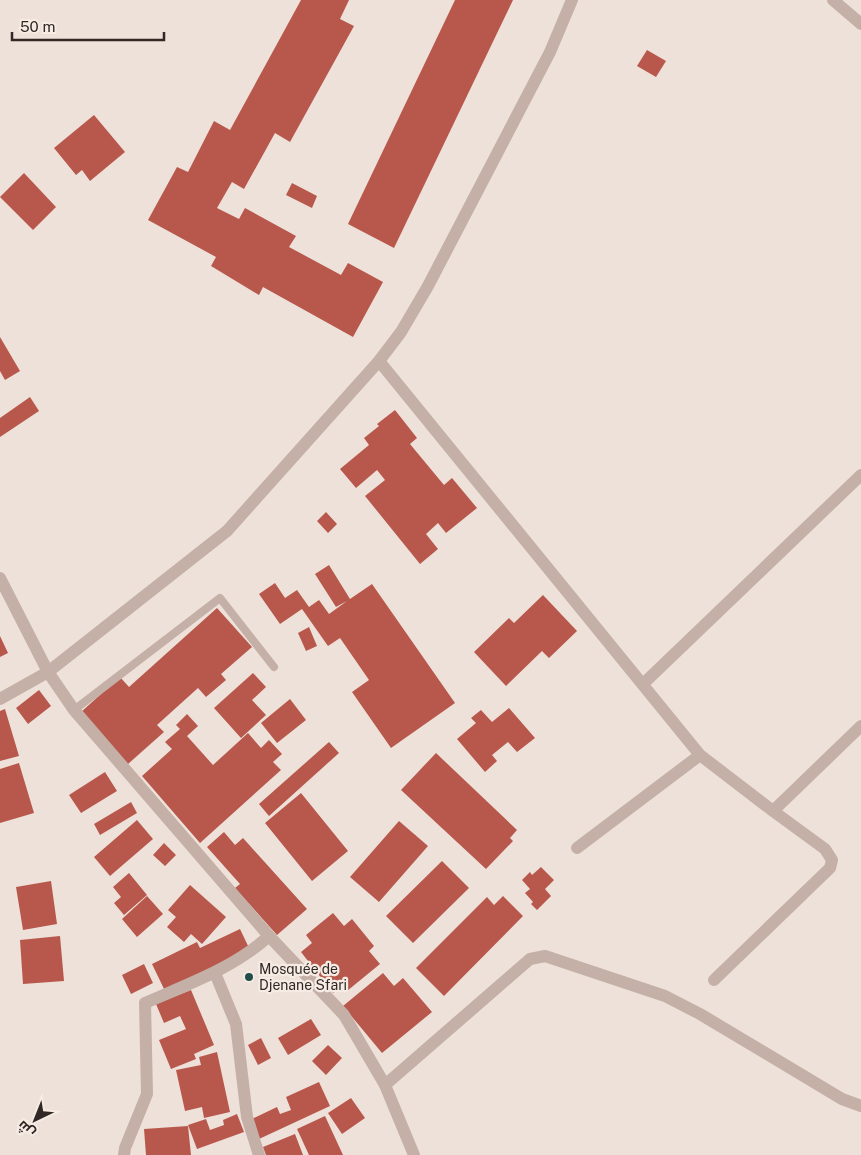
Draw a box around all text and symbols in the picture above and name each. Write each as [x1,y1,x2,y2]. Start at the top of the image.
scale bar [12,10,165,42]
text: 50 m [20,18,55,35]
place label: Mosquée de Djenane Sfari [259,961,347,993]
marker: Mosquée de Djenane Sfari [243,971,255,983]
north arrow [10,1095,60,1145]
text: ش [14,1117,39,1141]

